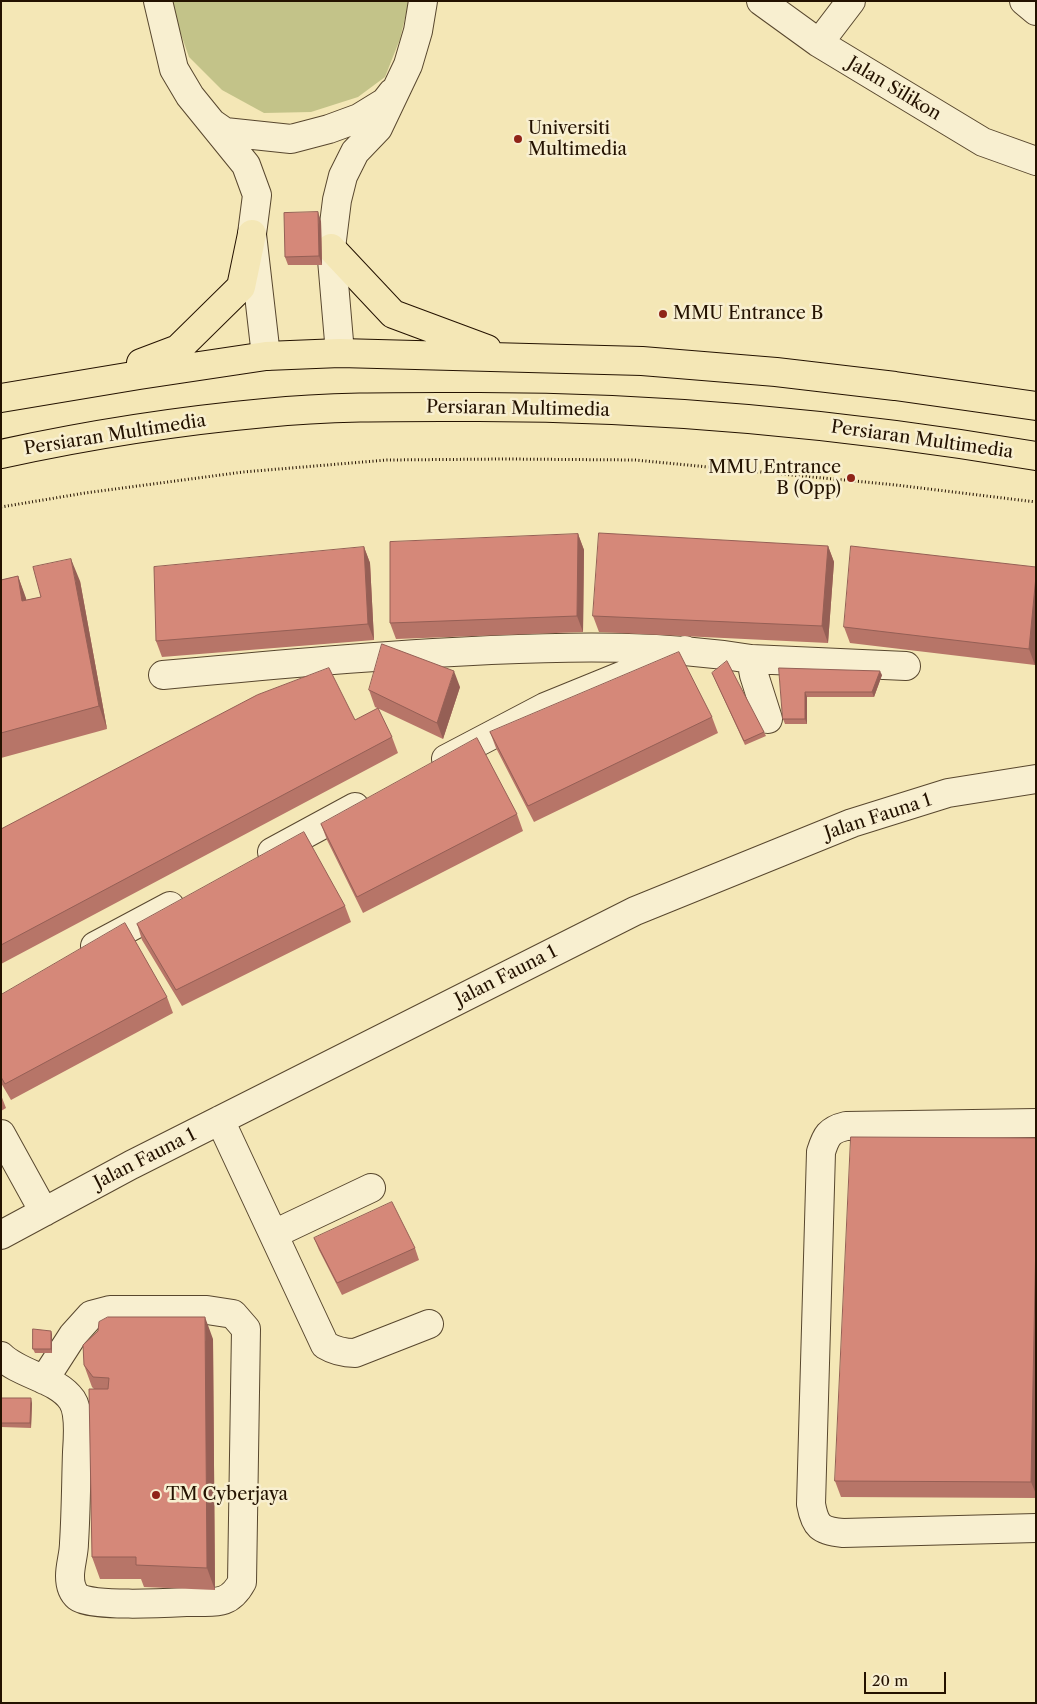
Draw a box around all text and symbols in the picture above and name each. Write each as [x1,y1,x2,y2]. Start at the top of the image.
street label: Jalan Silikon [843,53,945,125]
place label: Universiti Multimedia [528,118,627,160]
marker: Universiti Multimedia [512,133,524,145]
place label: MMU Entrance B [673,303,823,325]
marker: MMU Entrance B [657,308,669,320]
street label: Persiaran Multimedia [426,397,610,421]
street label: Persiaran Multimedia [22,410,208,460]
street label: Persiaran Multimedia [829,417,1015,463]
place label: MMU Entrance B (Opp) [708,457,841,499]
marker: MMU Entrance B (Opp) [845,472,857,484]
street label: Jalan Fauna 1 [822,790,934,844]
street label: Jalan Fauna 1 [452,941,560,1011]
street label: Jalan Fauna 1 [91,1124,199,1194]
place label: TM Cyberjaya [166,1484,288,1506]
marker: TM Cyberjaya [150,1489,162,1501]
scale bar [867,1662,950,1694]
text: 20 m [872,1671,908,1690]

